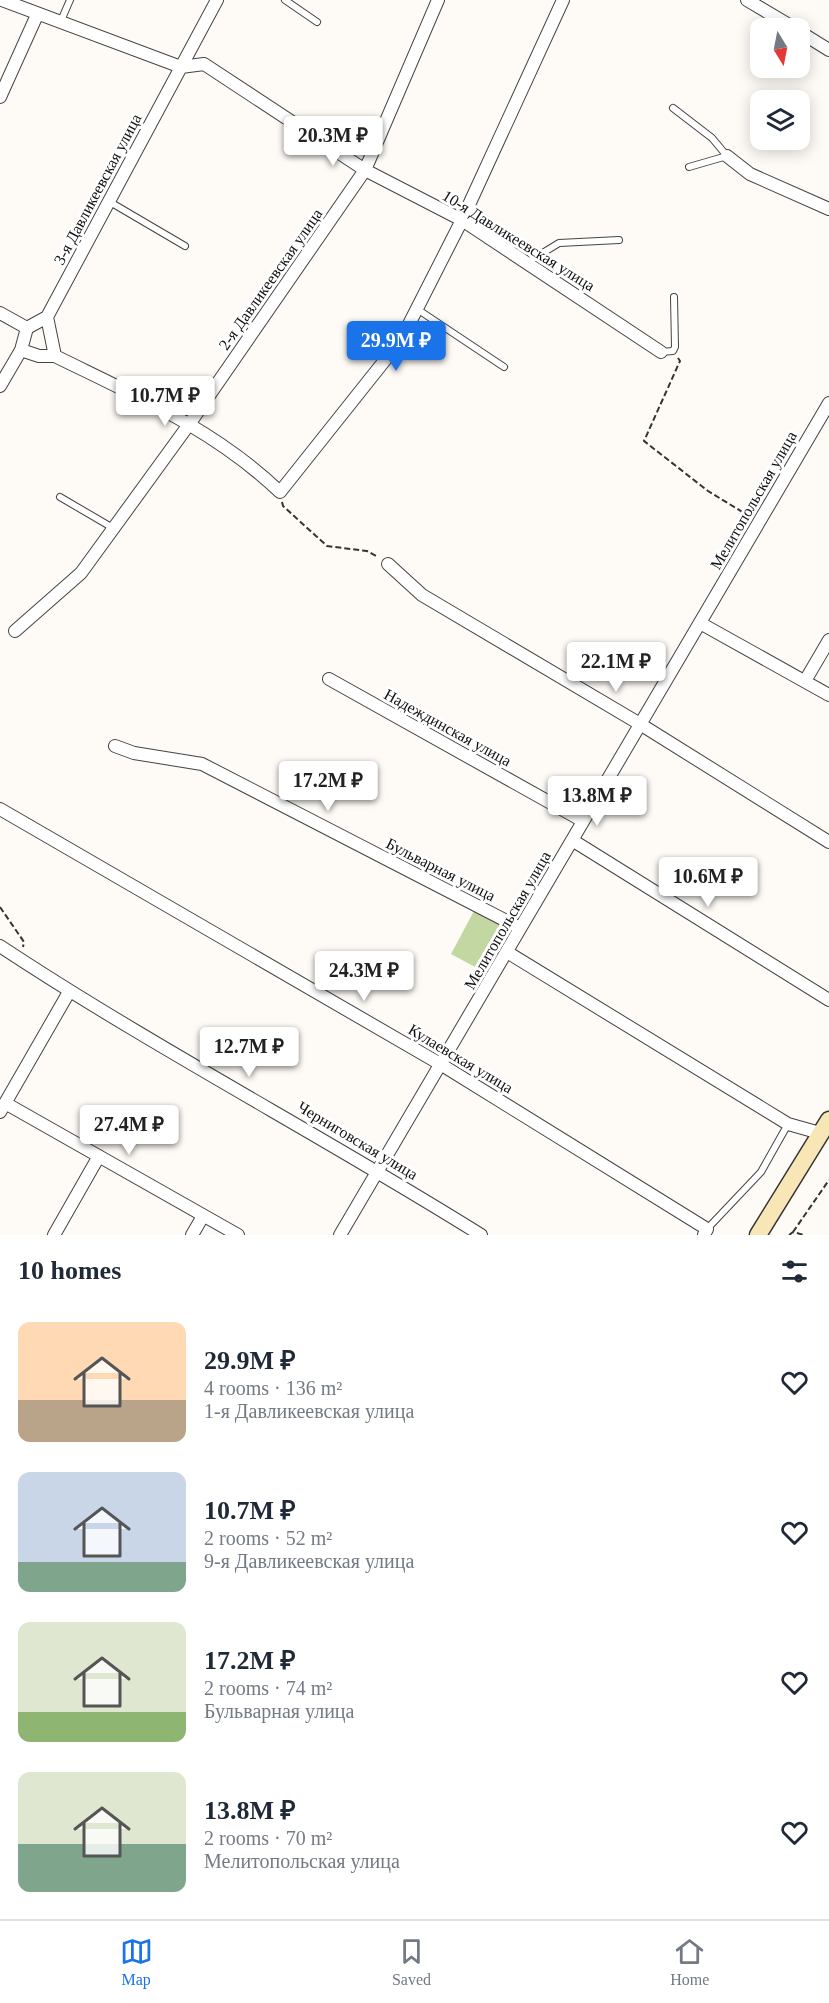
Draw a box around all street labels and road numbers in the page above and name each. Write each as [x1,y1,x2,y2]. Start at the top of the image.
street label: 3-я Давликеевская улица [50,111,145,268]
street label: 10-я Давликеевская улица [439,187,598,295]
street label: 2-я Давликеевская улица [215,206,326,354]
street label: Мелитопольская улица [707,428,801,573]
street label: Надеждинская улица [381,685,514,770]
street label: Бульварная улица [383,835,498,905]
street label: Мелитопольская улица [461,848,555,993]
street label: Кулаевская улица [405,1020,516,1097]
street label: Черниговская улица [294,1098,421,1184]

